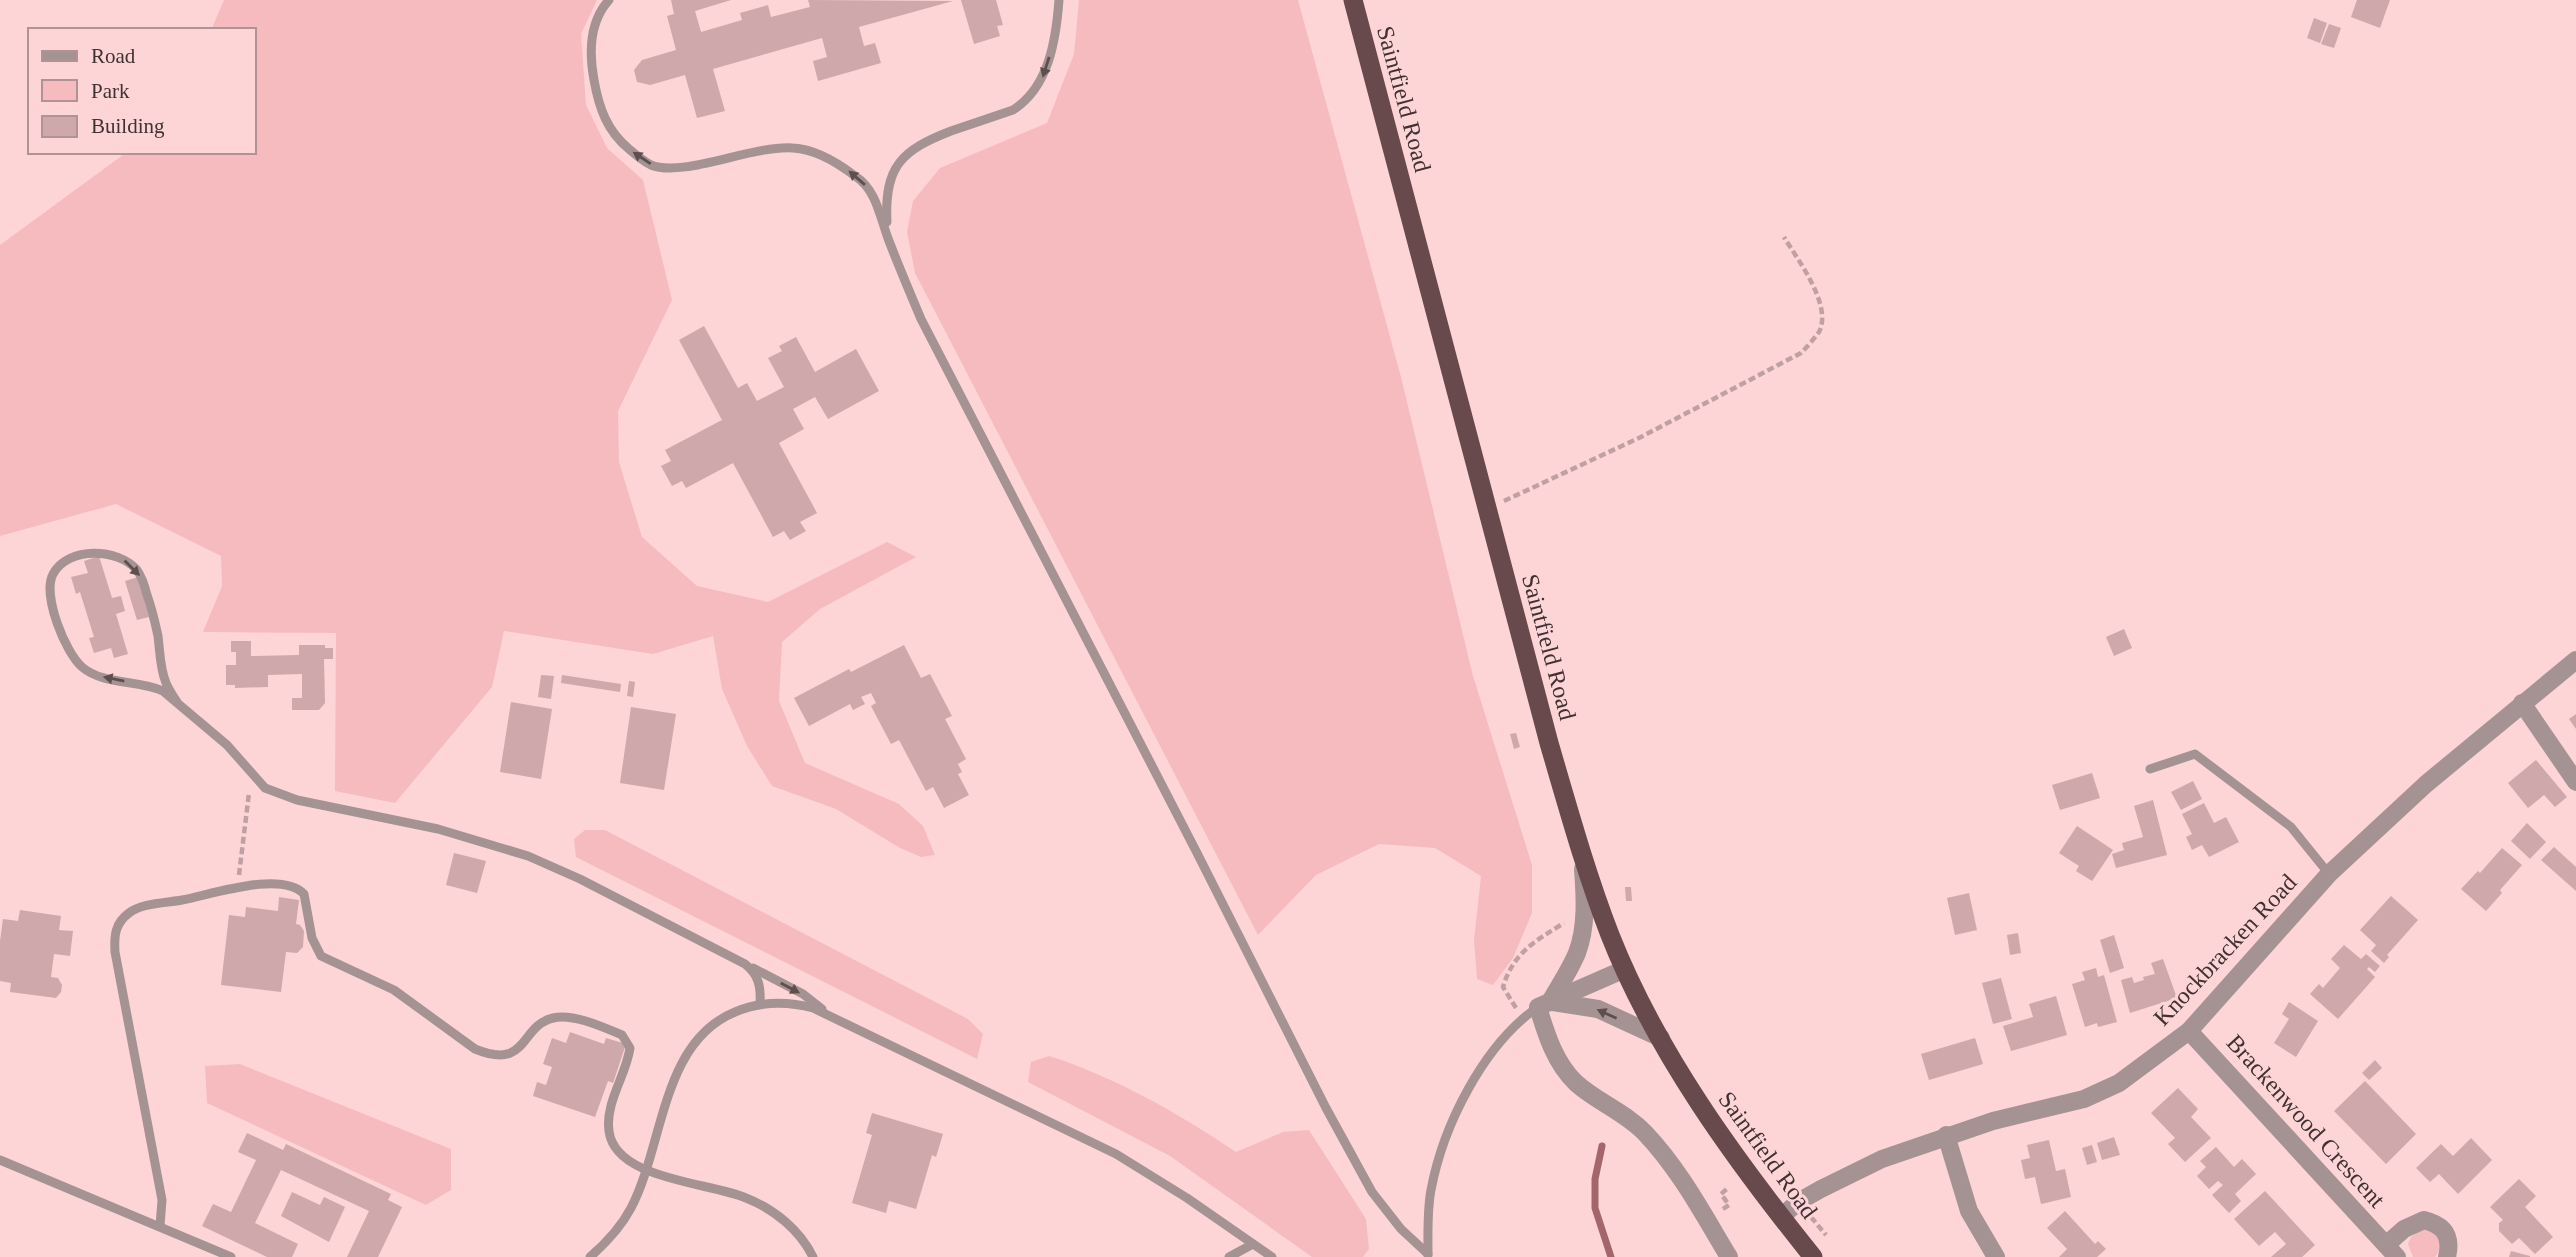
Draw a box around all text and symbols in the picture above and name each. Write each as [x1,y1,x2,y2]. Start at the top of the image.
street label: Saintfield Road [1372,23,1436,175]
legend [28,28,256,154]
text: Road [91,44,136,68]
one-way arrow [1040,56,1050,77]
text: Park [91,79,130,103]
text: Building [91,114,165,138]
one-way arrow [633,151,651,165]
one-way arrow [848,170,866,186]
one-way arrow [124,560,141,577]
street label: Saintfield Road [1517,571,1581,723]
one-way arrow [103,673,125,684]
street label: Knockbracken Road [2148,869,2302,1031]
one-way arrow [780,982,800,993]
one-way arrow [1597,1008,1618,1019]
street label: Brackenwood Crescent [2222,1029,2391,1213]
street label: Saintfield Road [1713,1087,1823,1223]

